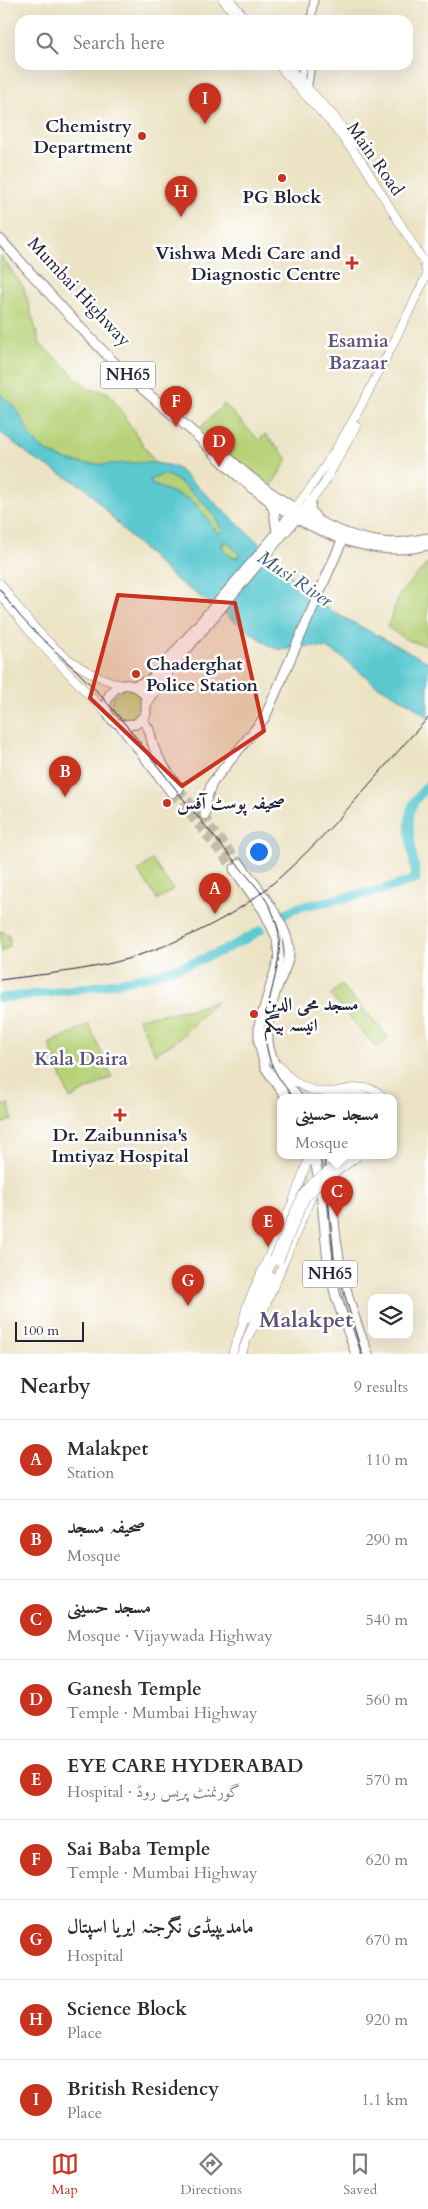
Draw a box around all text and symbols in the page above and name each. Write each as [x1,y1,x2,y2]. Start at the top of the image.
search box [15,15,413,70]
icon: search [33,29,61,57]
text: Search here [73,30,165,56]
pin: I [189,83,221,124]
place label: Chemistry Department [33,114,133,160]
street label: Main Road [341,117,410,201]
marker: Chemistry Department [136,130,148,142]
marker: PG Block [276,172,288,184]
pin: H [165,176,197,217]
place label: PG Block [243,185,322,210]
street label: Mumbai Highway [22,232,137,353]
place label: Vishwa Medi Care and Diagnostic Centre [155,241,342,287]
marker: Vishwa Medi Care and Diagnostic Centre [345,256,359,270]
district label: Esamia Bazaar [327,328,389,376]
road number: NH65 [100,362,156,388]
pin: F [160,386,192,427]
pin: D [203,426,235,467]
water label: Musi River [252,544,338,614]
place label: Chaderghat Police Station [146,652,259,698]
marker: Chaderghat Police Station [130,668,142,680]
pin: B [49,756,81,797]
place label: صحیفہ پوسٹ آفس [177,791,285,816]
marker: صحیفہ پوسٹ آفس [161,797,173,809]
your location [246,839,272,865]
pin: A [199,873,231,914]
place label: مسجد محی الدین انیسہ بیگم [264,992,359,1042]
marker: مسجد محی الدین انیسہ بیگم [248,1008,260,1020]
district label: Kala Daira [34,1046,128,1072]
popup [277,1094,397,1159]
text: مسجد حسینی [295,1101,379,1127]
marker: Dr. Zaibunnisa's Imtiyaz Hospital [113,1108,127,1122]
place label: Dr. Zaibunnisa's Imtiyaz Hospital [51,1123,189,1169]
text: Mosque [295,1132,349,1154]
pin: C [321,1176,353,1217]
pin: E [252,1206,284,1247]
road number: NH65 [302,1260,358,1288]
pin: G [172,1265,204,1306]
map controls [368,1294,413,1339]
button: layers [368,1294,413,1339]
district label: Malakpet [259,1305,353,1335]
scale bar [15,1319,84,1342]
text: 100 m [22,1321,59,1340]
text: Nearby [20,1372,91,1401]
text: 9 results [354,1376,408,1398]
text: Malakpet [67,1436,148,1462]
text: A [30,1449,42,1471]
text: 110 m [366,1449,408,1471]
text: Station [67,1462,114,1484]
text: صحیفہ مسجد [67,1514,145,1540]
text: B [30,1529,42,1551]
text: 290 m [366,1529,408,1551]
text: Mosque [67,1545,121,1567]
text: مسجد حسینی [67,1594,151,1620]
text: C [30,1609,42,1631]
text: 540 m [366,1609,408,1631]
text: Mosque · Vijaywada Highway [67,1625,273,1647]
text: Ganesh Temple [67,1676,202,1702]
text: D [29,1689,43,1711]
text: 560 m [366,1689,408,1711]
text: Temple · Mumbai Highway [67,1702,258,1724]
text: EYE CARE HYDERABAD [67,1753,303,1779]
text: E [31,1769,41,1791]
text: 570 m [366,1769,408,1791]
text: Hospital · گورنمنٹ پریس روڈ [67,1781,240,1803]
text: Sai Baba Temple [67,1836,210,1862]
text: F [31,1849,41,1871]
text: 620 m [366,1849,408,1871]
text: Temple · Mumbai Highway [67,1862,258,1884]
text: مامدیپیڈی نگرجنہ ایریا اسپتال [67,1914,254,1940]
text: G [29,1929,43,1951]
text: 670 m [366,1929,408,1951]
text: Hospital [67,1945,123,1967]
text: Science Block [67,1996,187,2022]
text: H [29,2009,43,2031]
text: 920 m [366,2009,408,2031]
text: Place [67,2022,102,2044]
text: British Residency [67,2076,219,2102]
text: I [33,2089,39,2111]
text: 1.1 km [361,2089,408,2111]
text: Place [67,2102,102,2124]
tab: Map [51,2150,79,2199]
tab: Directions [180,2150,242,2199]
tab: Saved [343,2150,377,2199]

